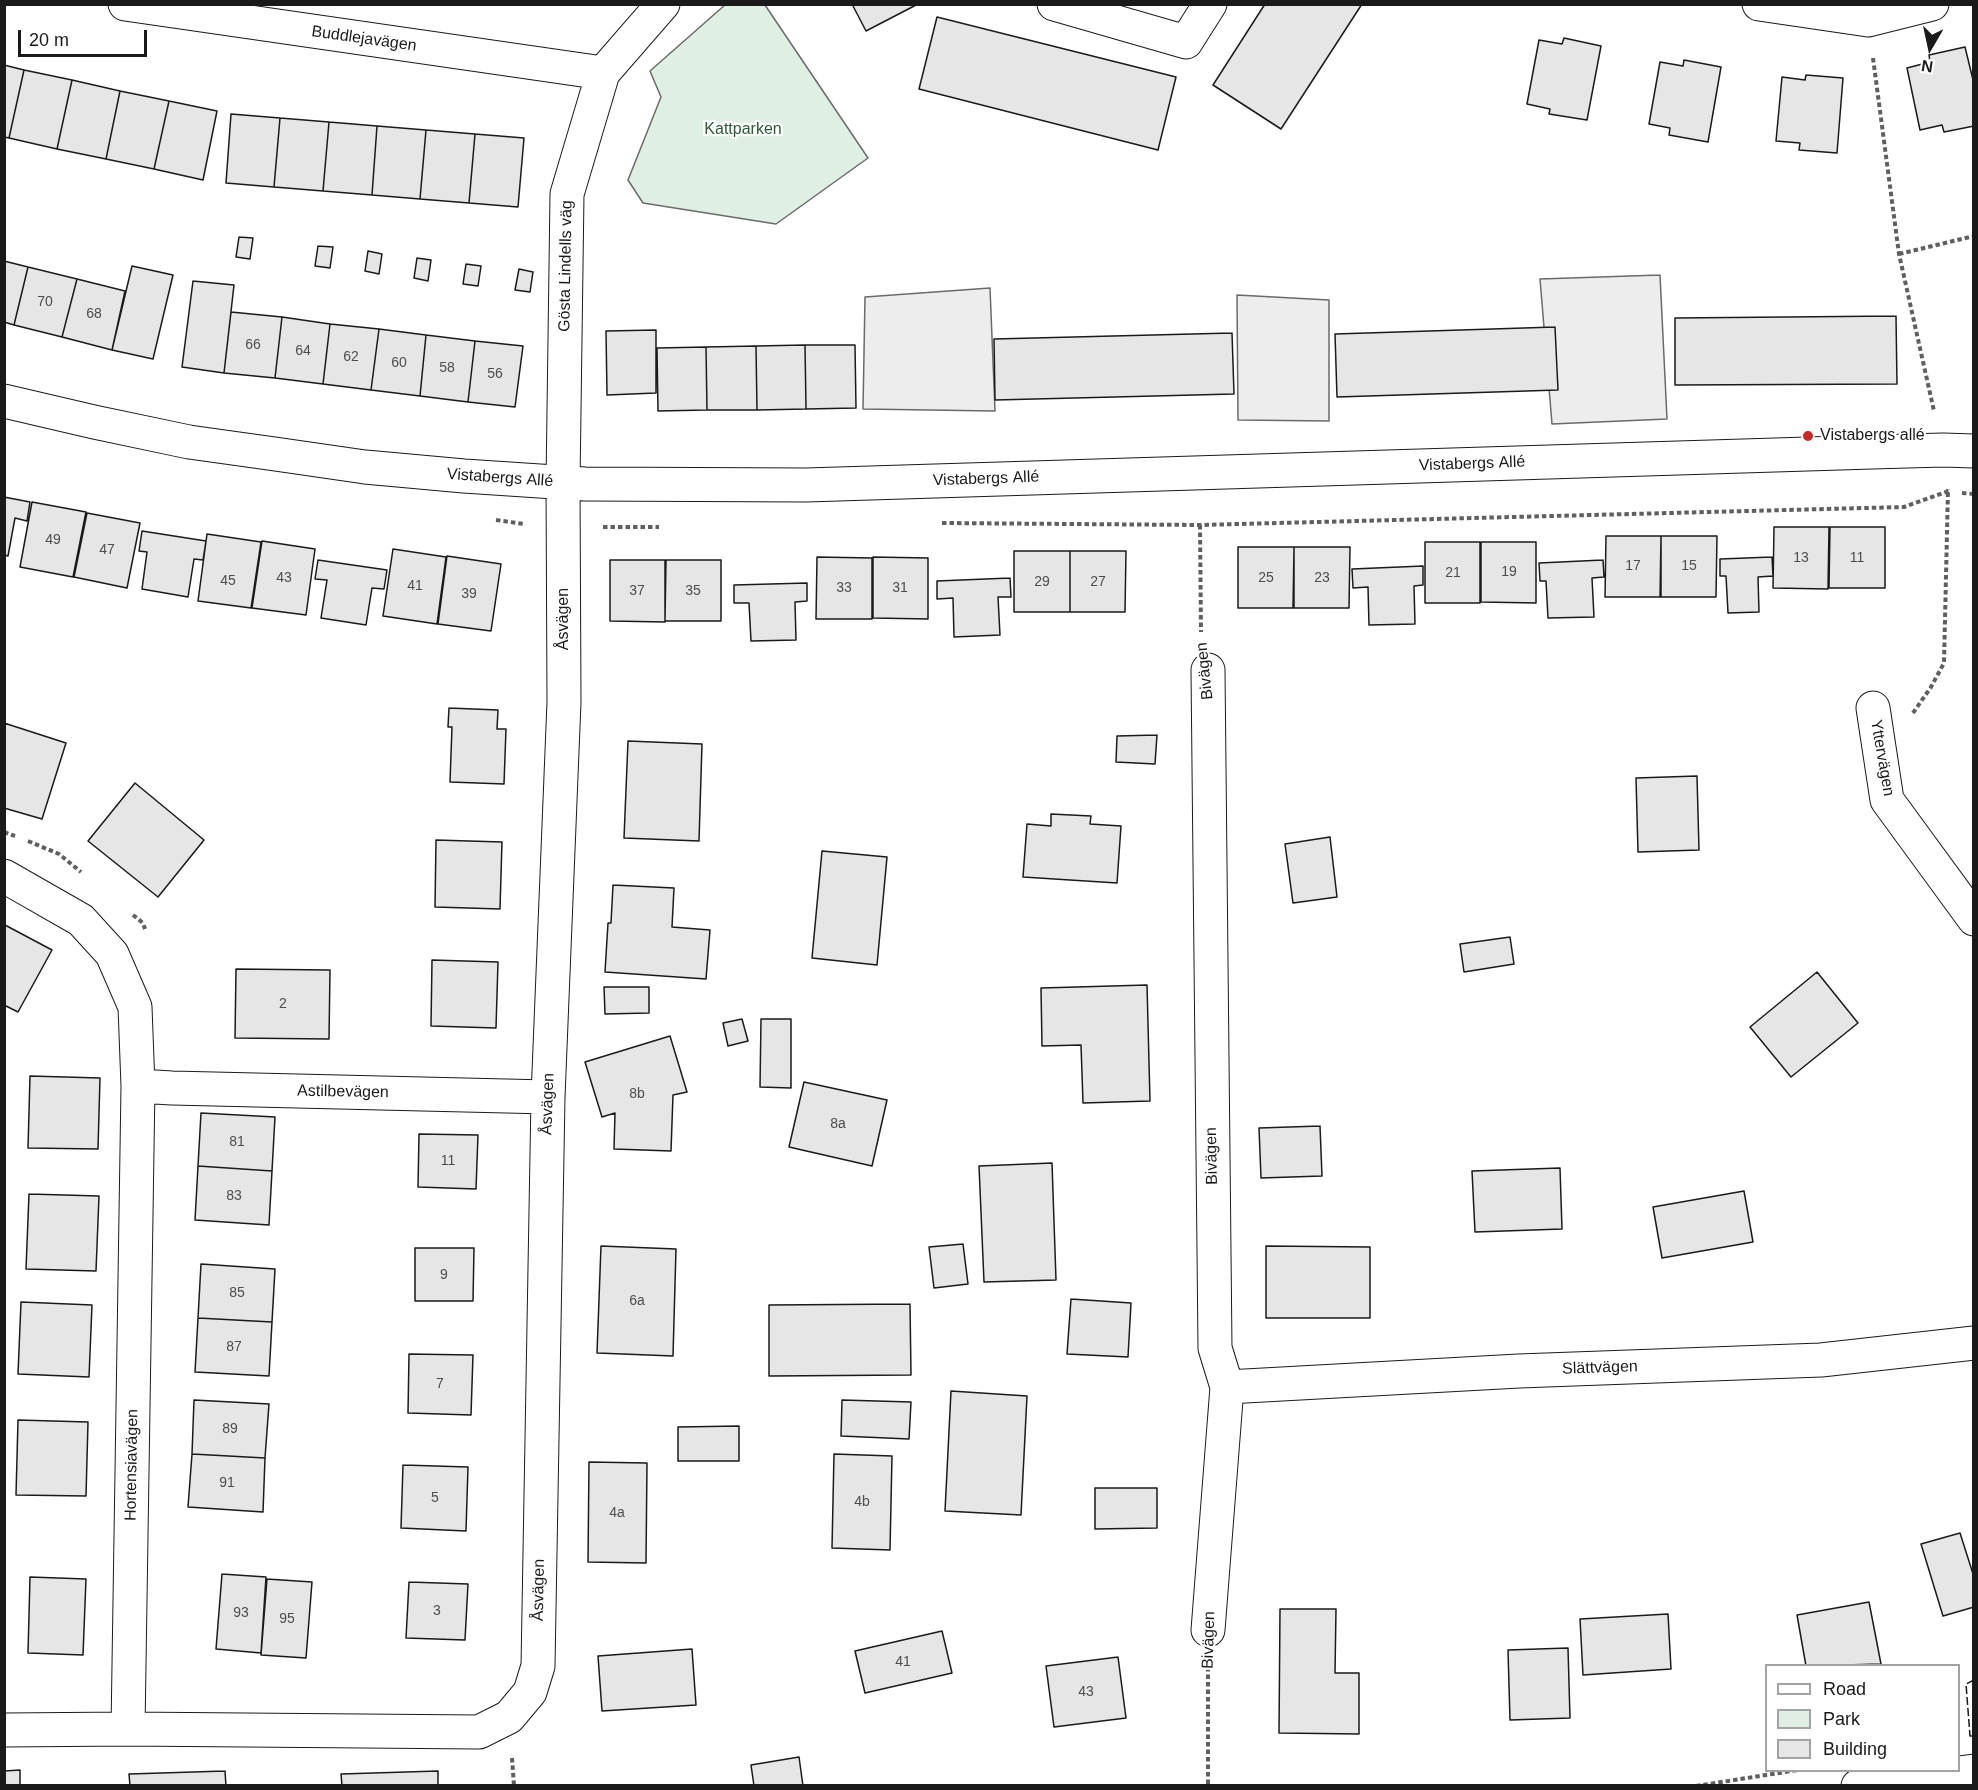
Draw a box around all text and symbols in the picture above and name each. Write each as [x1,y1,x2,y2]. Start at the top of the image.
scale bar [21,18,150,56]
north arrow [1900,18,1960,78]
street label: Buddlejavägen [310,22,418,56]
text: 20 m [29,30,69,50]
text: N [1920,57,1934,76]
park label: Kattparken [704,120,782,140]
street label: Gösta Lindells väg [555,200,577,332]
house number: 70 [37,294,53,310]
house number: 68 [86,306,102,322]
house number: 66 [245,337,261,353]
house number: 64 [295,343,311,359]
house number: 62 [343,349,359,365]
house number: 60 [391,355,407,371]
house number: 58 [439,360,455,376]
house number: 56 [487,366,503,382]
place label: Vistabergs allé [1820,426,1925,446]
marker: Vistabergs allé [1801,429,1815,443]
street label: Vistabergs Allé [1418,453,1526,475]
street label: Vistabergs Allé [446,465,554,491]
street label: Vistabergs Allé [932,468,1040,490]
house number: 49 [45,532,61,548]
house number: 47 [99,542,115,558]
house number: 13 [1793,550,1809,566]
house number: 11 [1850,550,1864,566]
house number: 17 [1625,558,1641,574]
house number: 15 [1681,558,1697,574]
house number: 19 [1501,564,1517,580]
house number: 21 [1445,565,1461,581]
house number: 43 [276,570,292,586]
house number: 25 [1258,570,1274,586]
house number: 23 [1314,570,1330,586]
house number: 45 [220,573,236,589]
house number: 29 [1034,574,1050,590]
house number: 27 [1090,574,1106,590]
house number: 41 [407,578,423,594]
house number: 33 [836,580,852,596]
house number: 31 [892,580,908,596]
house number: 37 [629,583,645,599]
house number: 35 [685,583,701,599]
house number: 39 [461,586,477,602]
street label: Åsvägen [554,588,574,650]
street label: Bivägen [1192,641,1218,701]
street label: Yttervägen [1866,718,1898,798]
house number: 2 [279,996,287,1012]
street label: Åsvägen [537,1073,559,1135]
street label: Astilbevägen [297,1082,389,1102]
house number: 8b [629,1086,645,1102]
house number: 8a [830,1116,846,1132]
street label: Bivägen [1202,1127,1222,1185]
house number: 81 [229,1134,245,1150]
house number: 11 [441,1153,455,1169]
house number: 83 [226,1188,242,1204]
house number: 9 [440,1267,448,1283]
house number: 85 [229,1285,245,1301]
house number: 6a [629,1293,645,1309]
house number: 87 [226,1339,242,1355]
street label: Slättvägen [1562,1357,1638,1379]
house number: 7 [436,1376,444,1392]
street label: Hortensiavägen [121,1409,143,1521]
house number: 89 [222,1421,238,1437]
house number: 91 [219,1475,235,1491]
house number: 5 [431,1490,439,1506]
house number: 4b [854,1494,870,1510]
house number: 4a [609,1505,625,1521]
street label: Åsvägen [529,1559,549,1621]
house number: 3 [433,1603,441,1619]
house number: 93 [233,1605,249,1621]
house number: 95 [279,1611,295,1627]
street label: Bivägen [1198,1611,1220,1669]
house number: 41 [895,1654,911,1670]
legend [1765,1664,1960,1772]
text: Road [1823,1679,1866,1699]
house number: 43 [1078,1684,1094,1700]
text: Park [1823,1709,1860,1729]
text: Building [1823,1739,1887,1759]

